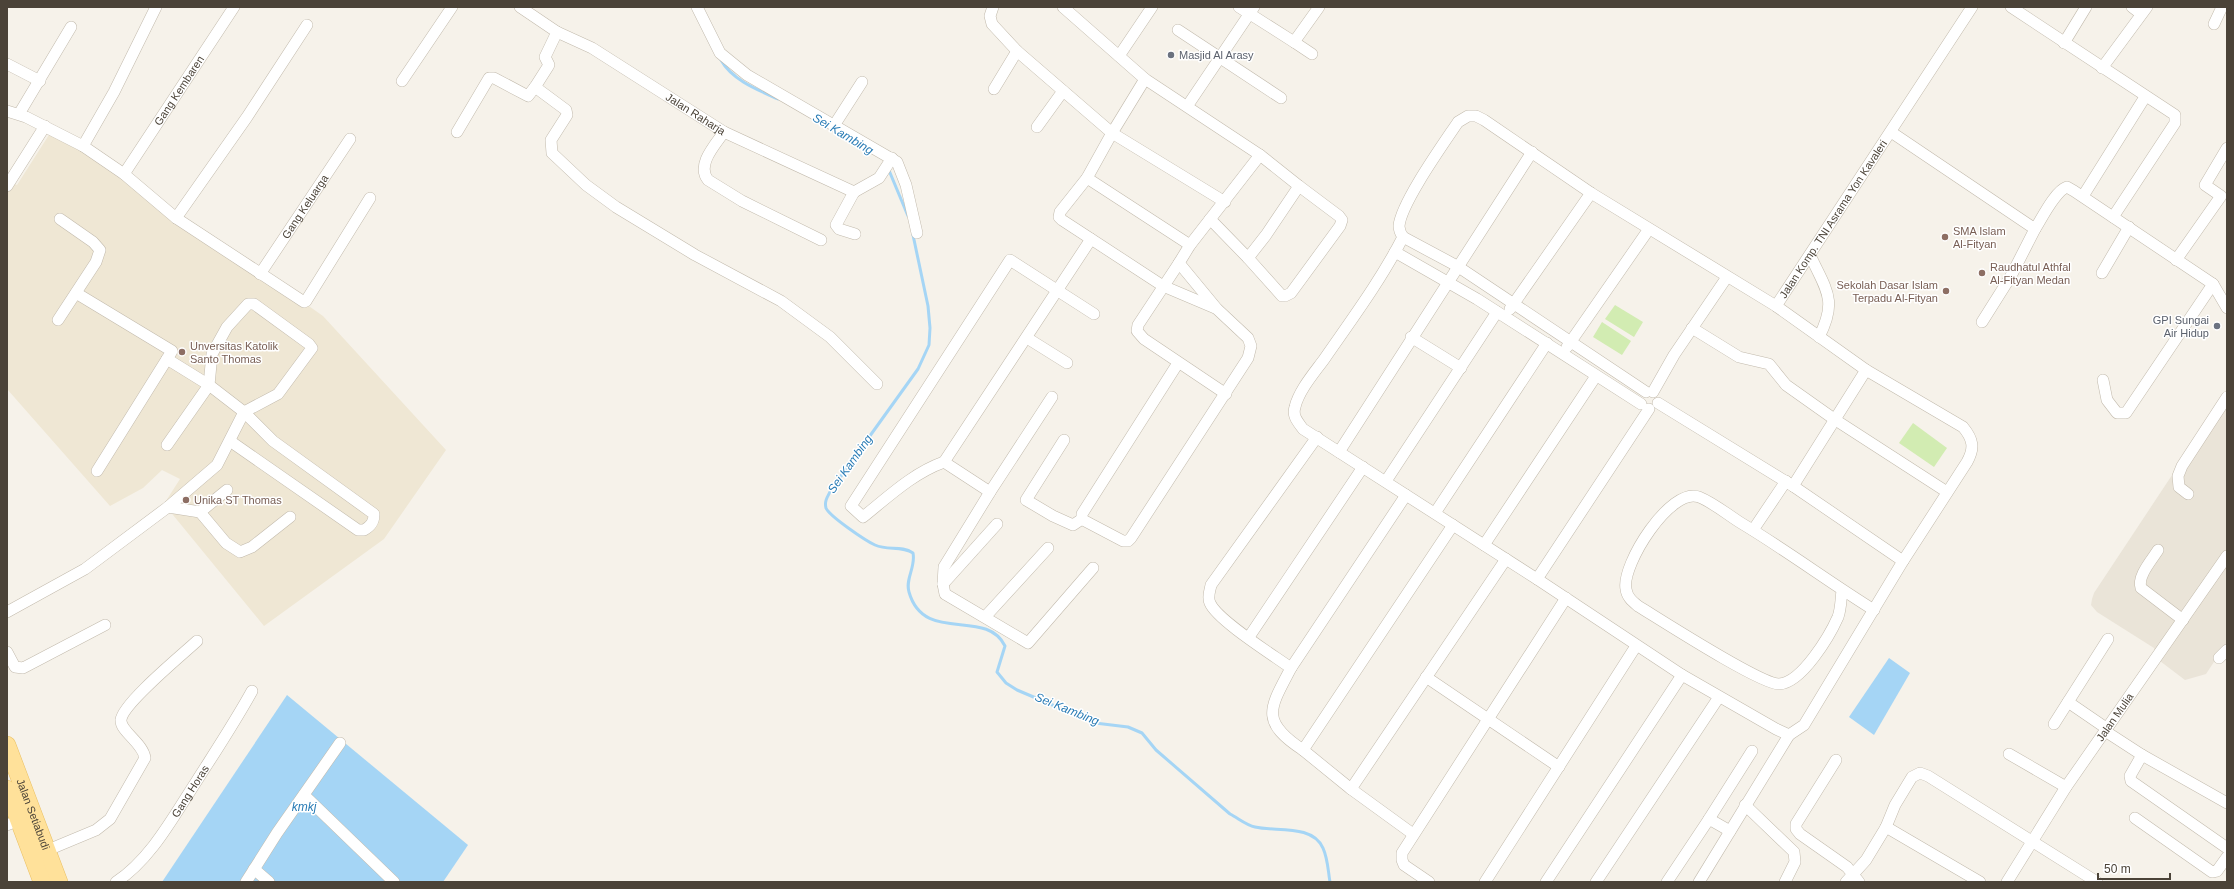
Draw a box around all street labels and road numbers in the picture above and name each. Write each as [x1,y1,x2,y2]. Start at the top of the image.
street label: Gang Kembaren [152,53,206,128]
street label: Jalan Raharja [664,91,728,138]
street label: Jalan Komp. TNI Asrama Yon Kavaleri [1777,138,1889,300]
street label: Gang Keluarga [279,172,331,241]
street label: Jalan Mulia [2094,690,2136,743]
street label: Gang Horas [169,763,211,820]
street label: Jalan Setiabudi [14,777,52,852]

